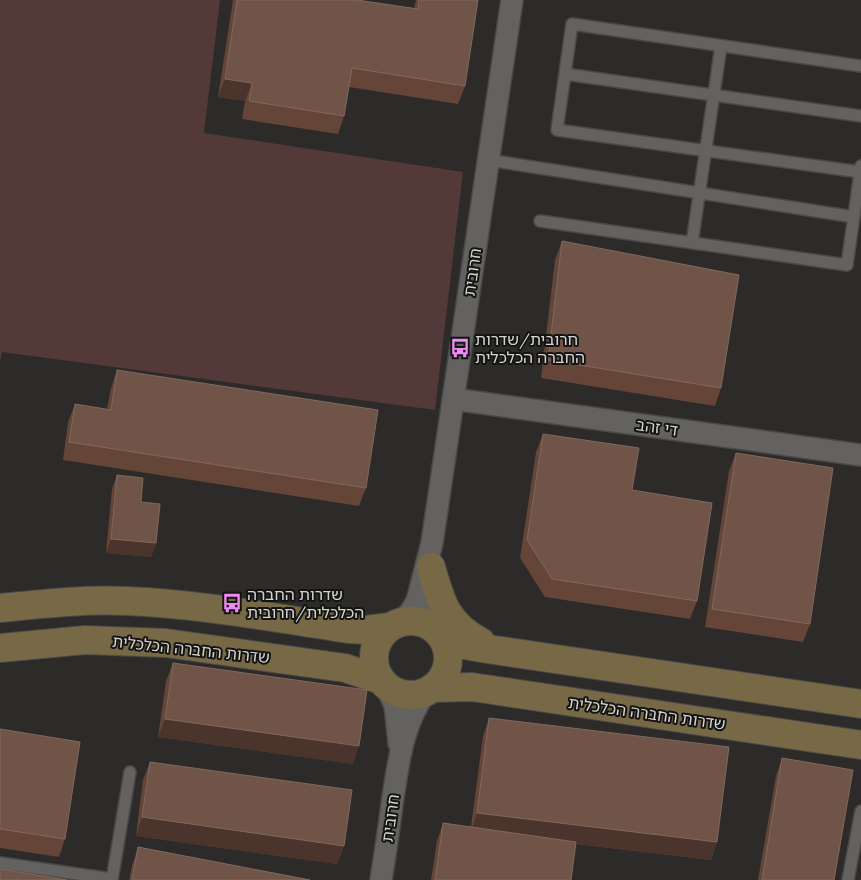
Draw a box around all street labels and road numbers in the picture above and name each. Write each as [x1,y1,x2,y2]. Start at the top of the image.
street label: חרובית [459,247,485,297]
street label: די זהב [635,414,680,440]
street label: שדרות החברה הכלכלית [111,631,271,667]
street label: שדרות החברה הכלכלית [567,692,727,734]
street label: חרובית [377,793,403,843]

